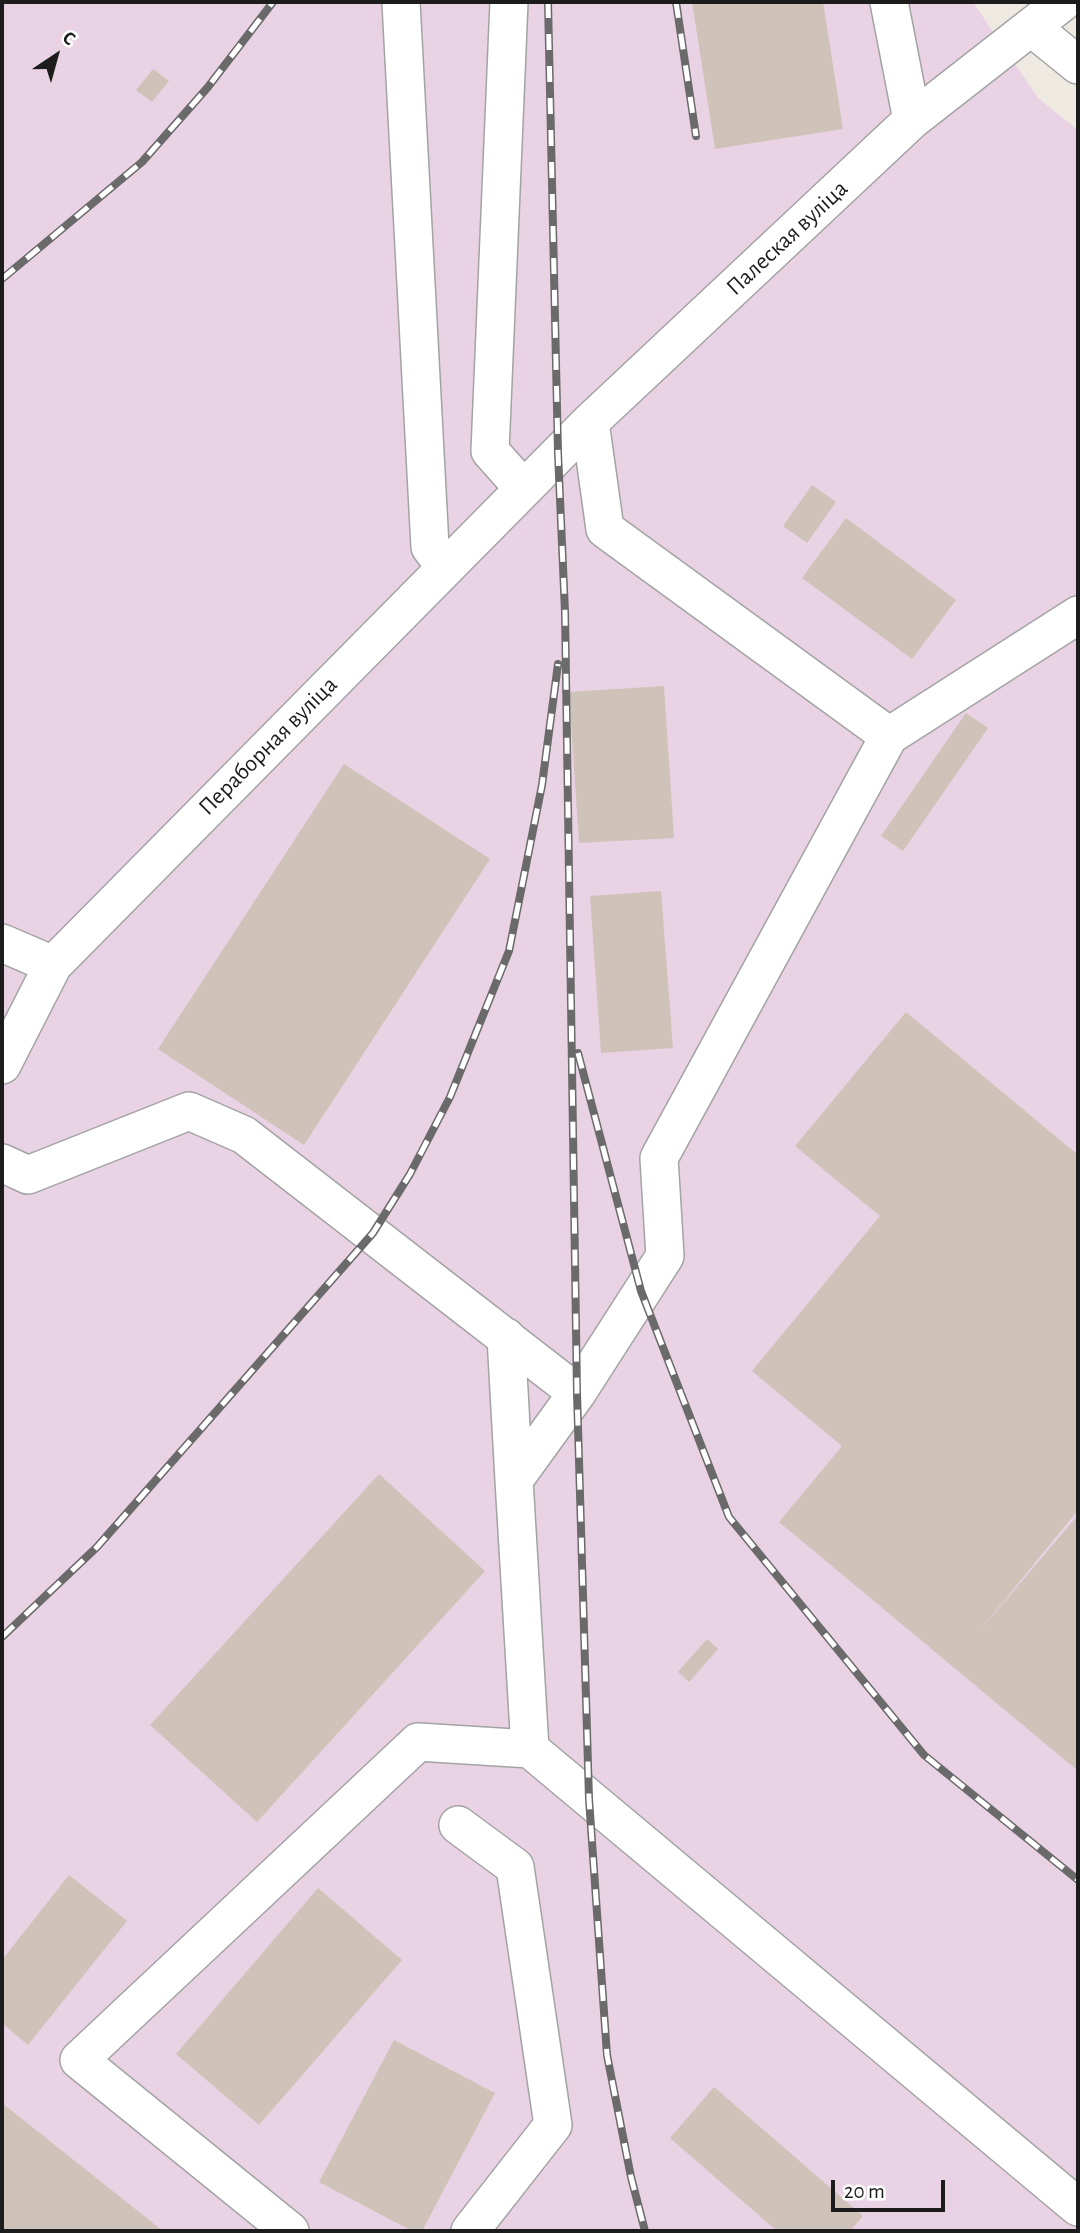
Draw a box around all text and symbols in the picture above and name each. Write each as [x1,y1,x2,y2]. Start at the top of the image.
north arrow [21,21,91,91]
text: С [59,28,78,49]
street label: Палеская вуліца [720,174,854,302]
street label: Пераборная вуліца [192,670,344,822]
scale bar [835,2166,949,2210]
text: 20 m [844,2181,885,2202]

